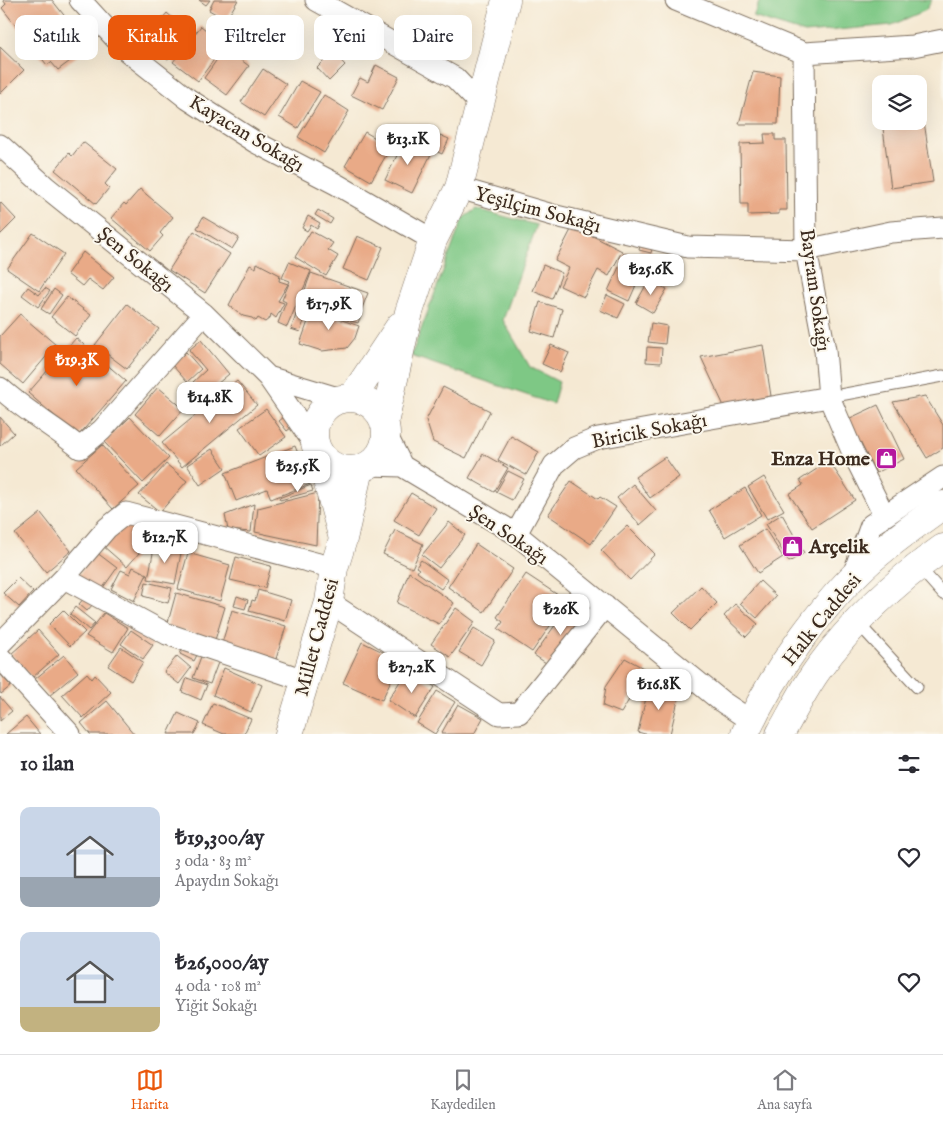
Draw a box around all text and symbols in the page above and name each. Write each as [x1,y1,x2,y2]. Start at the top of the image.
chip: Satılık [15,15,98,60]
chip: Kiralık [108,15,196,60]
chip: Filtreler [206,15,304,60]
chip: Yeni [314,15,384,60]
chip: Daire [394,15,472,60]
map controls [872,75,927,130]
button: layers [872,75,927,130]
street label: Kayacan Sokağı [184,90,308,178]
pin: ₺13.1K [367,124,449,166]
text: ₺13.1K [387,130,429,150]
street label: Yeşilçim Sokağı [472,182,603,239]
street label: Şen Sokağı [92,222,178,298]
street label: Bayram Sokağı [794,227,836,353]
pin: ₺25.6K [610,254,692,296]
text: ₺25.6K [629,260,673,280]
pin: ₺17.9K [288,288,370,331]
text: ₺17.9K [307,295,351,315]
pin: ₺19.3K [36,344,118,387]
text: ₺19.3K [55,351,99,371]
pin: ₺14.8K [169,382,251,424]
text: ₺14.8K [188,388,232,408]
street label: Biricik Sokağı [590,408,709,455]
shop icon: Enza Home [874,446,898,470]
place label: Enza Home [771,447,871,472]
pin: ₺25.5K [257,450,339,493]
text: ₺25.5K [276,457,320,477]
street label: Şen Sokağı [463,499,553,571]
pin: ₺12.7K [124,522,206,564]
text: ₺12.7K [143,528,187,548]
shop icon: Arçelik [781,534,805,558]
place label: Arçelik [808,535,870,560]
street label: Halk Caddesi [777,568,867,671]
street label: Millet Caddesi [290,576,345,699]
pin: ₺26K [531,594,591,636]
text: ₺26K [544,600,578,620]
pin: ₺27.2K [371,652,453,694]
text: ₺27.2K [389,658,435,678]
pin: ₺16.8K [618,668,700,711]
text: ₺16.8K [637,675,681,695]
icon: filters [895,750,923,778]
text: 10 ilan [20,751,74,778]
text: ₺19,300/ay [175,825,264,852]
icon: home [60,827,120,887]
icon: heart [895,843,923,871]
text: 3 oda · 83 m² [175,852,252,872]
text: Apaydın Sokağı [175,872,279,892]
text: ₺26,000/ay [175,950,269,977]
icon: home [60,952,120,1012]
icon: heart [895,968,923,996]
text: 4 oda · 108 m² [175,977,261,997]
text: Yiğit Sokağı [175,997,257,1017]
tab: Harita [131,1066,169,1114]
tab: Kaydedilen [430,1066,496,1114]
tab: Ana sayfa [757,1066,812,1114]

